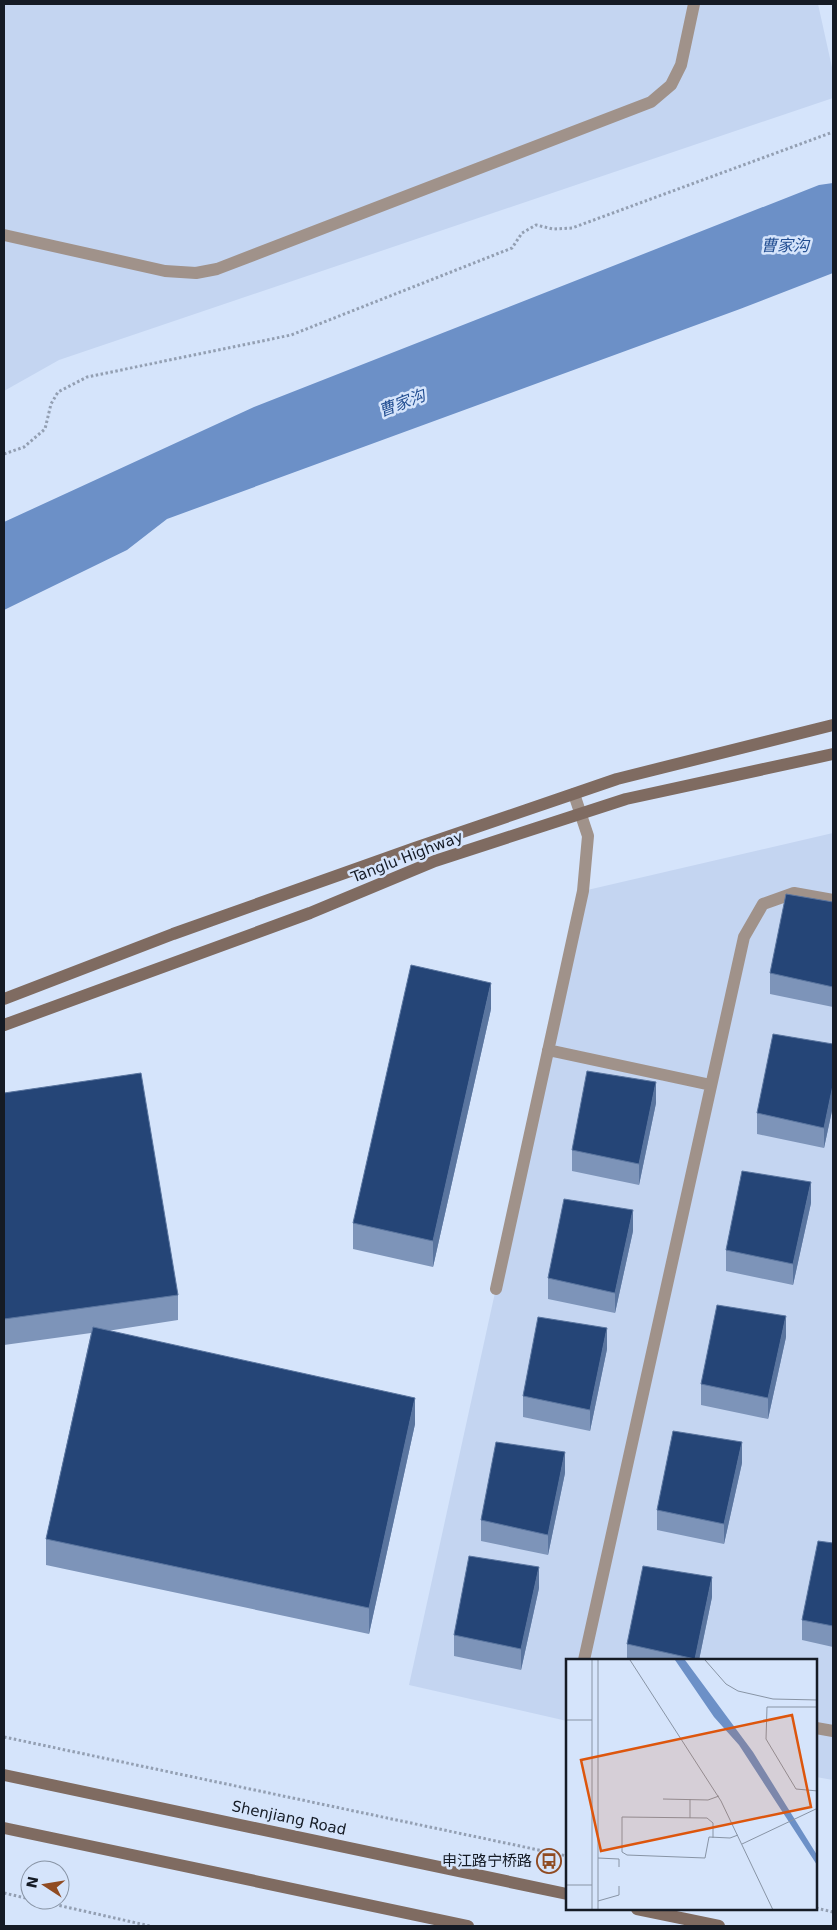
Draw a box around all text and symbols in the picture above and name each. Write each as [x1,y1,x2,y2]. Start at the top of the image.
water label: 曹家沟 [761,236,811,255]
water label: 曹家沟 [376,385,430,420]
street label: Tanglu Highway [348,827,465,887]
inset map [566,1659,817,1910]
street label: Shenjiang Road [230,1797,348,1839]
bus stop icon: 申江路宁桥路 [536,1848,562,1874]
place label: 申江路宁桥路 [442,1852,532,1870]
north arrow [20,1860,70,1910]
text: N [23,1875,41,1890]

